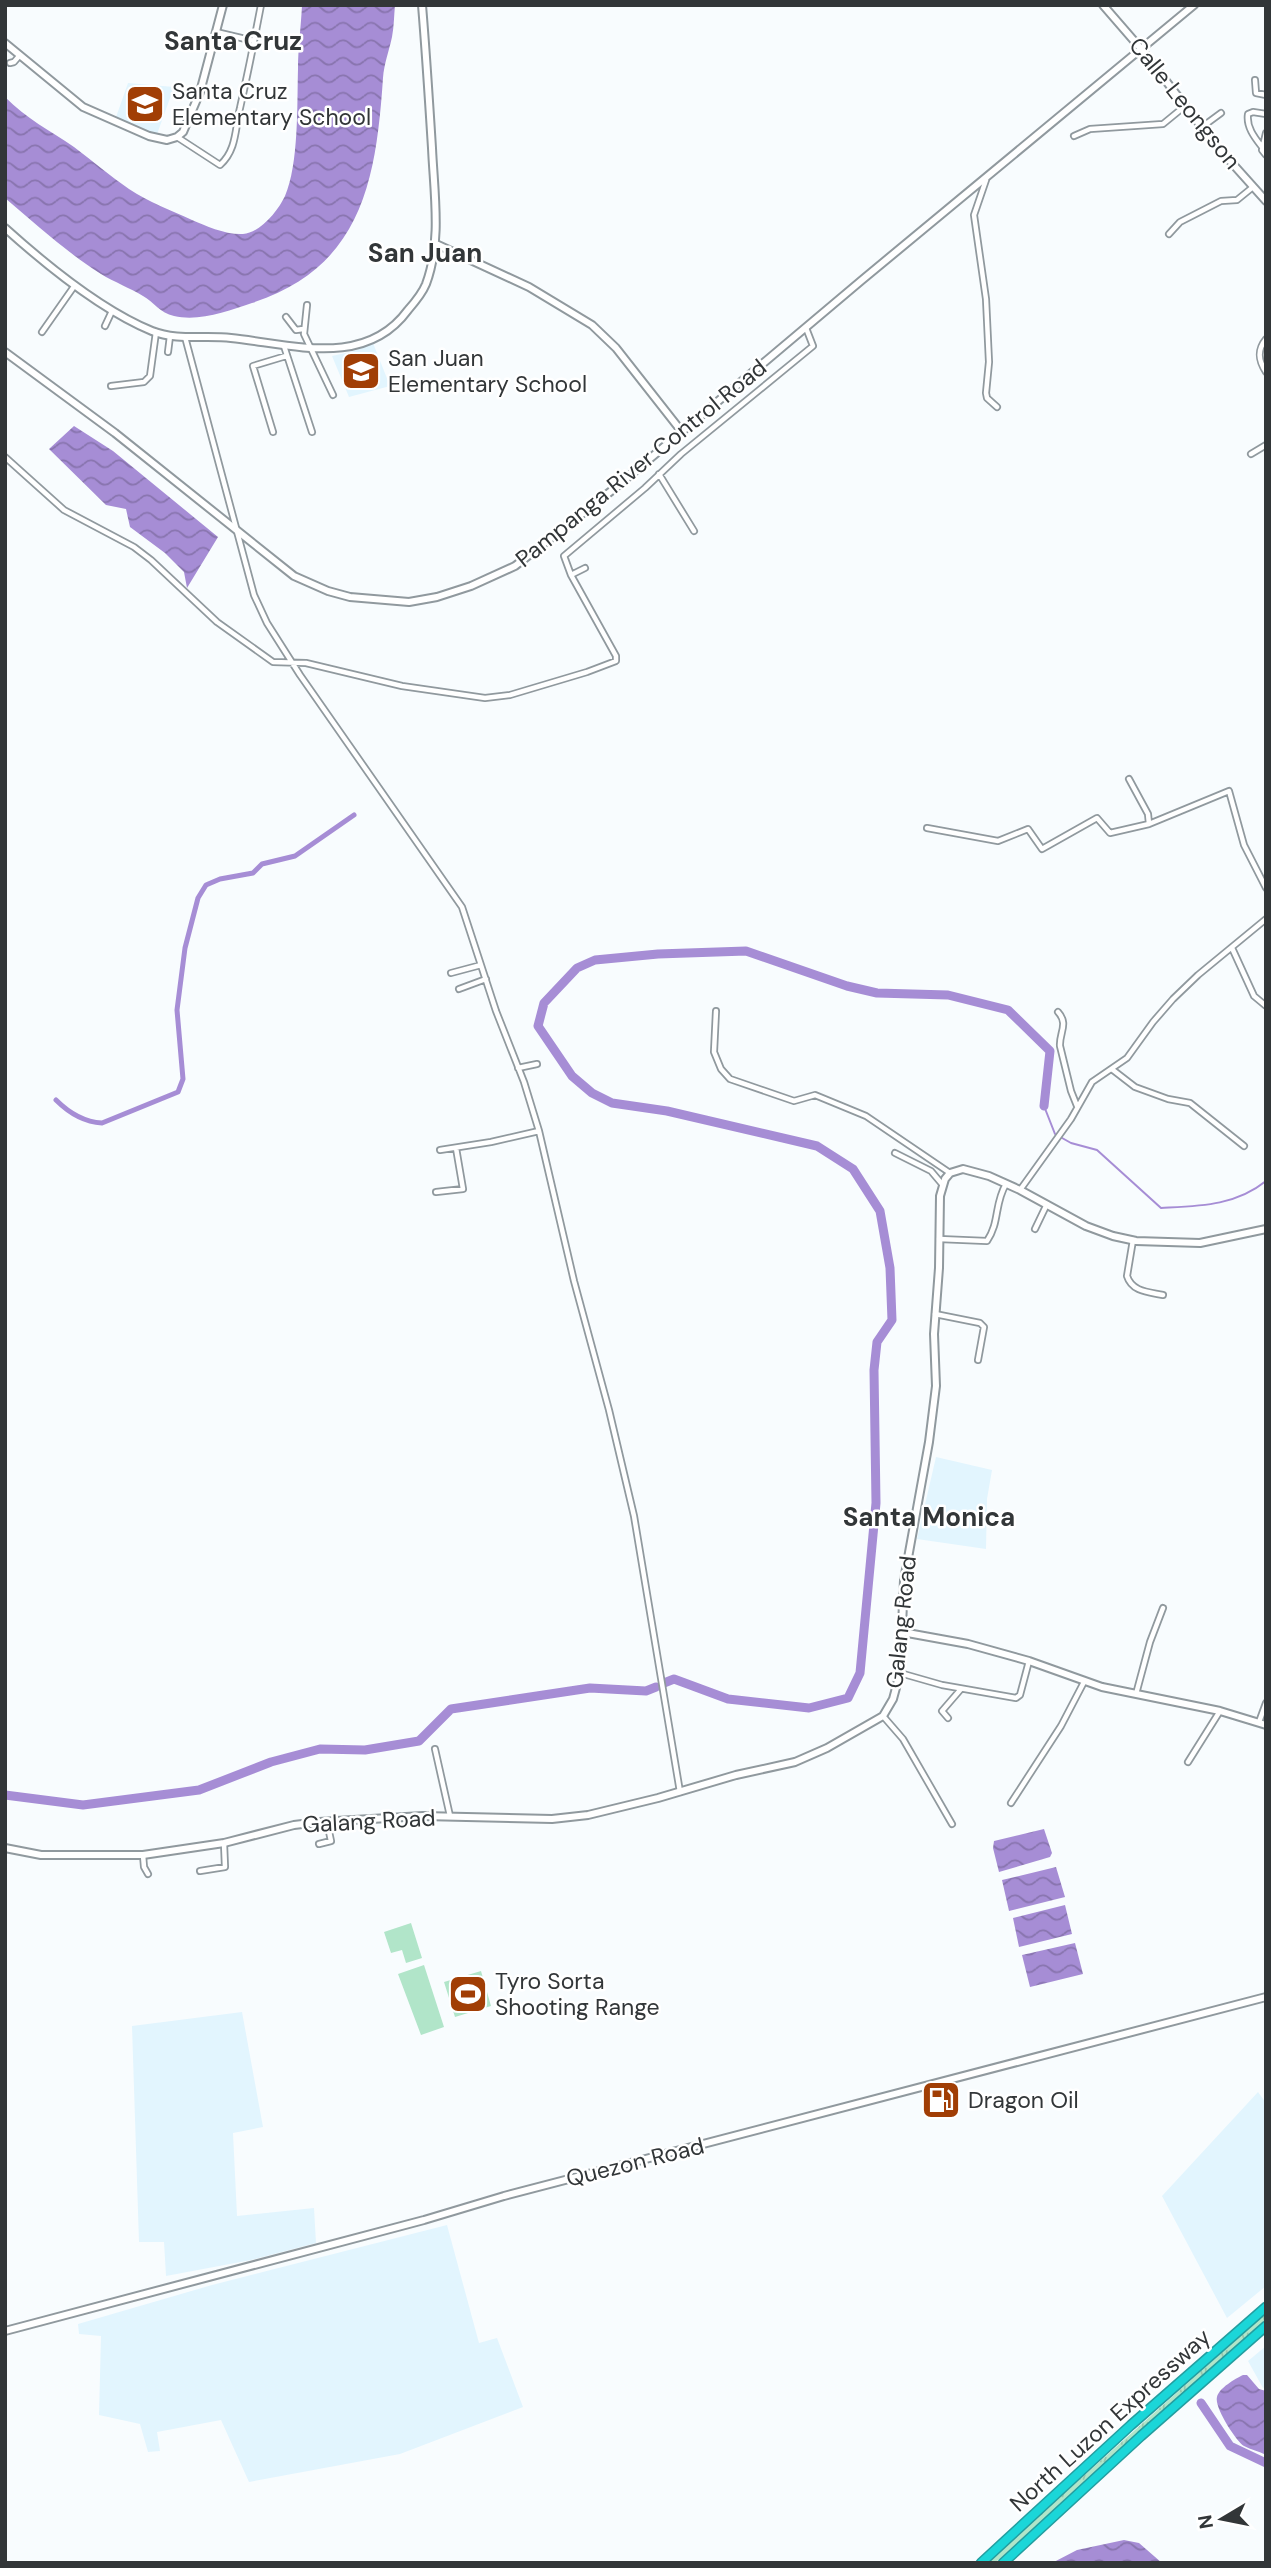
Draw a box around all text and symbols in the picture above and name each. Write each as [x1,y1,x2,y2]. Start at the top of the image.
district label: Santa Cruz [164,24,302,58]
street label: Calle Leongson [1123,31,1247,175]
place label: Santa Cruz Elementary School [172,76,371,132]
school or university icon: Santa Cruz Elementary School [124,83,166,125]
district label: San Juan [368,236,482,270]
place label: San Juan Elementary School [388,343,587,399]
school or university icon: San Juan Elementary School [340,350,382,392]
street label: Pampanga River Control Road [509,352,773,574]
district label: Santa Monica [843,1500,1015,1534]
street label: Galang Road [879,1554,923,1690]
street label: Galang Road [302,1803,436,1839]
place label: Tyro Sorta Shooting Range [495,1966,660,2022]
sports icon: Tyro Sorta Shooting Range [447,1973,489,2015]
fuel station icon: Dragon Oil [920,2079,962,2121]
place label: Dragon Oil [968,2085,1079,2115]
street label: Quezon Road [563,2130,707,2194]
street label: North Luzon Expressway [1003,2322,1217,2518]
north arrow [1187,2484,1257,2554]
text: N [1192,2513,1219,2531]

